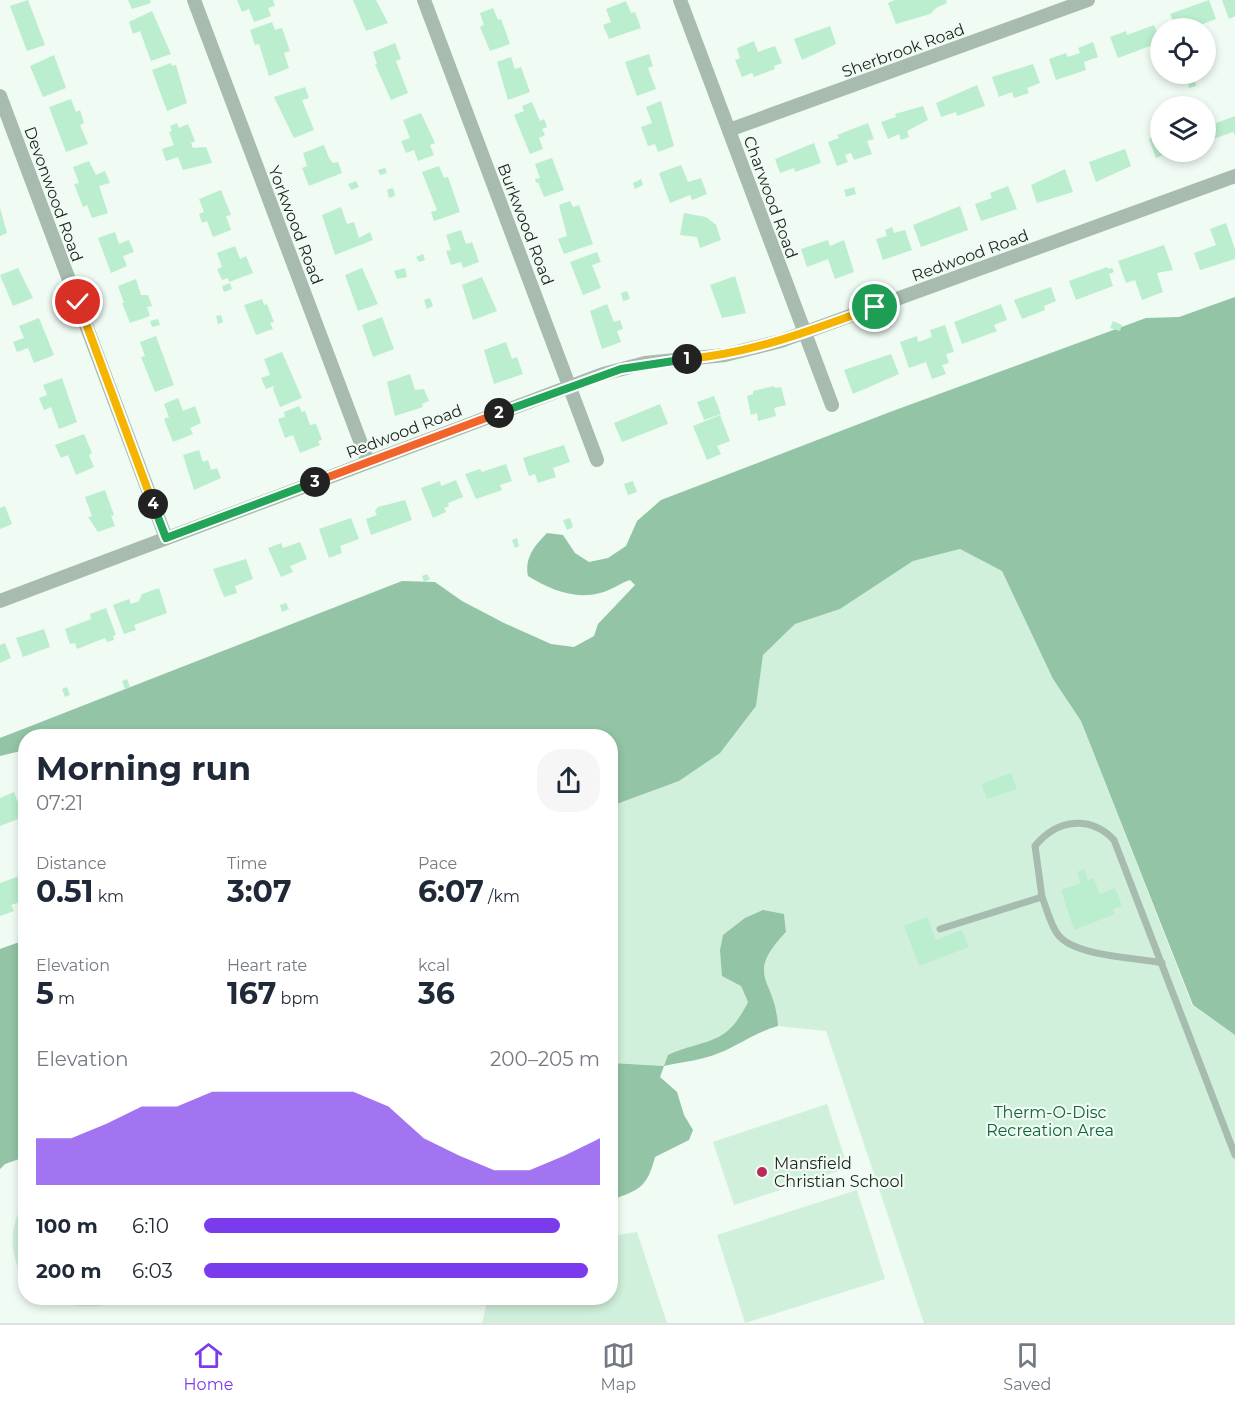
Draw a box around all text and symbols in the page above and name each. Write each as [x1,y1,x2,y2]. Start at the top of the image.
map controls [1150,18,1216,162]
button: locate [1150,18,1216,84]
street label: Sherbrook Road [839,19,967,82]
button: layers [1150,96,1216,162]
street label: Devonwood Road [20,124,87,264]
street label: Charwood Road [740,133,802,261]
street label: Burkwood Road [494,161,558,288]
street label: Yorkwood Road [264,163,327,287]
street label: Redwood Road [909,226,1031,285]
pin [52,276,103,327]
pin [849,281,900,332]
icon: check [61,285,94,318]
icon: arrive [858,290,891,323]
pin: 1 [672,344,702,374]
text: 1 [684,349,690,368]
pin: 2 [484,398,514,428]
street label: Redwood Road [343,401,465,462]
text: 2 [494,403,504,422]
pin: 3 [300,467,330,497]
text: 3 [310,472,320,491]
pin: 4 [138,489,168,519]
text: 4 [147,494,159,513]
text: Morning run [36,748,251,788]
button: share [537,749,600,812]
text: 07:21 [36,791,83,815]
text: Distance [36,854,106,873]
text: Time [227,854,267,873]
text: Pace [418,854,457,873]
text: 0.51 [36,873,93,910]
text: 3:07 [227,873,291,910]
text: 6:07 [418,873,484,910]
text: km [93,887,124,906]
text: /km [484,887,520,906]
text: Elevation [36,956,110,975]
text: Heart rate [227,956,307,975]
text: kcal [418,956,450,975]
text: 5 [36,975,54,1012]
text: 167 [227,975,276,1012]
text: 36 [418,975,455,1012]
text: m [54,989,75,1008]
text: bpm [276,989,319,1008]
text: Elevation [36,1047,128,1071]
text: 200–205 m [490,1047,600,1071]
park label: Therm-O-Disc Recreation Area [986,1103,1114,1140]
place label: Mansfield Christian School [774,1154,904,1191]
marker: Mansfield Christian School [755,1165,769,1179]
text: 100 m [36,1214,98,1238]
text: 6:10 [132,1214,169,1238]
text: 200 m [36,1259,102,1283]
text: 6:03 [132,1259,173,1283]
tab: Home [184,1339,233,1394]
tab: Map [601,1339,636,1394]
tab: Saved [1003,1339,1051,1394]

